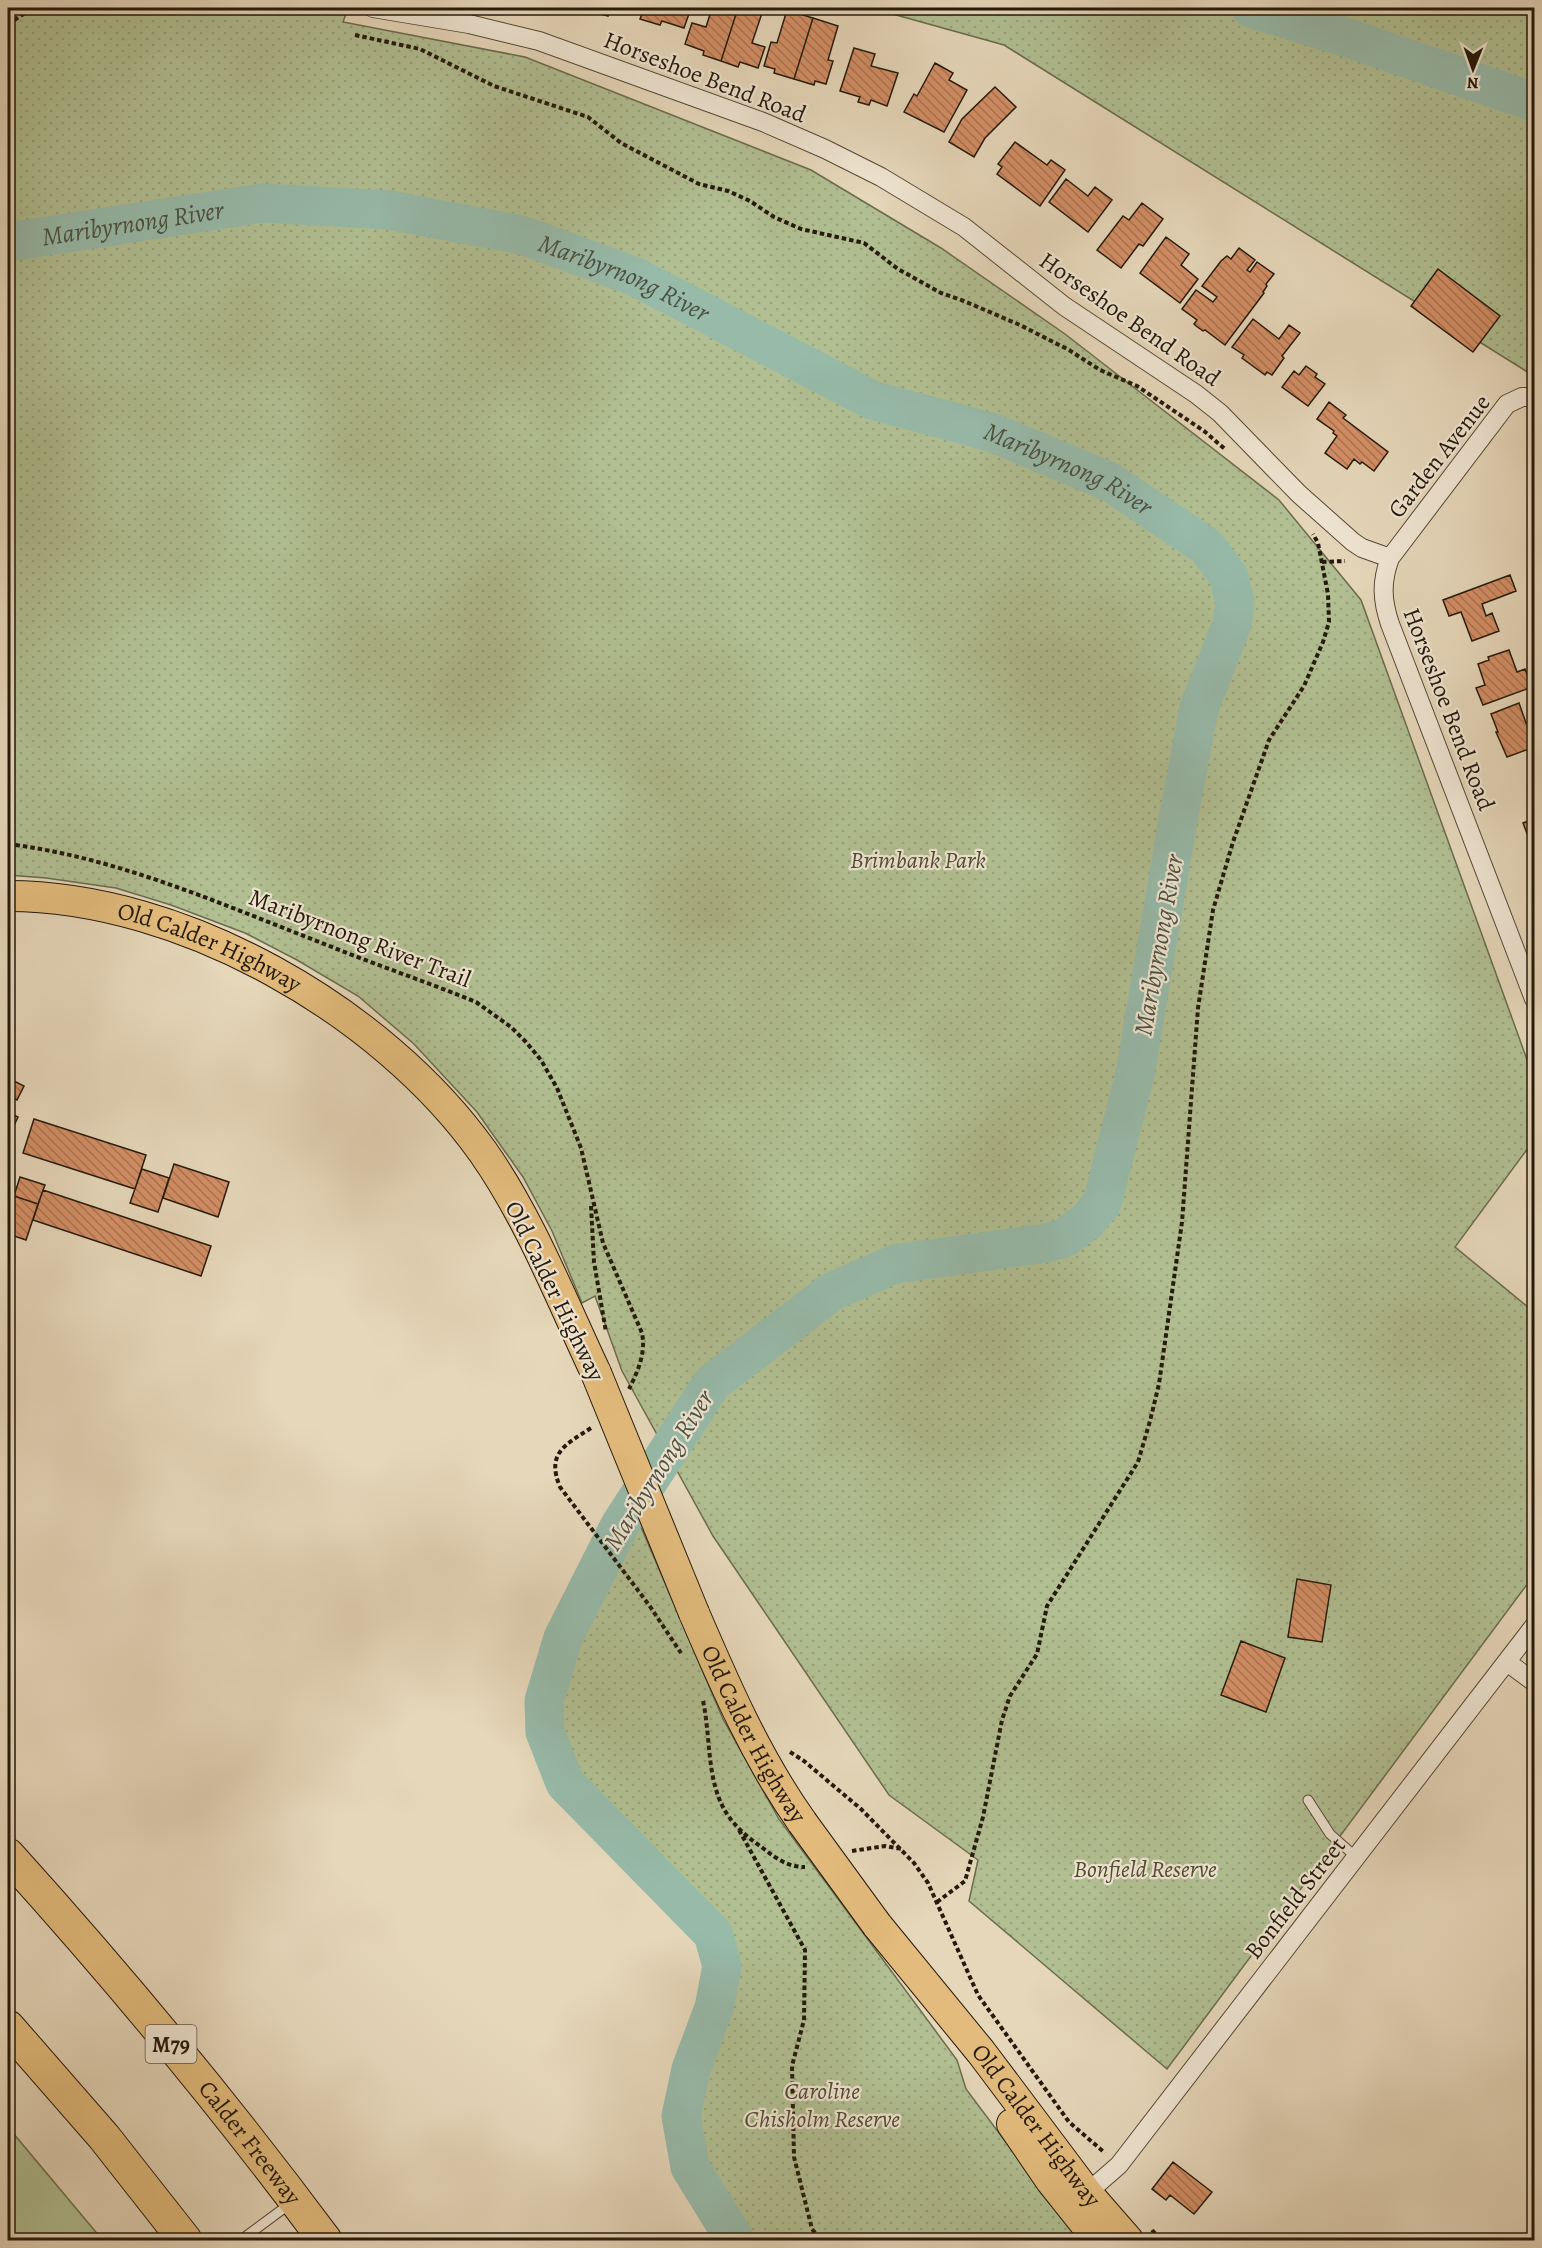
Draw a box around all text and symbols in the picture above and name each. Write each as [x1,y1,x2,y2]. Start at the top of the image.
street label: Horseshoe Bend Road [599,24,811,130]
north arrow [1443,39,1503,99]
text: N [1466,72,1479,94]
water label: Maribyrnong River [39,192,227,255]
water label: Maribyrnong River [533,226,716,331]
street label: Horseshoe Bend Road [1033,244,1227,394]
street label: Garden Avenue [1381,387,1497,525]
water label: Maribyrnong River [979,414,1160,524]
street label: Horseshoe Bend Road [1396,603,1502,815]
park label: Brimbank Park [850,844,986,876]
water label: Maribyrnong River [1125,851,1192,1038]
street label: Maribyrnong River Trail [244,881,476,995]
street label: Old Calder Highway [114,894,308,1000]
street label: Old Calder Highway [497,1196,613,1387]
water label: Maribyrnong River [595,1382,722,1557]
street label: Old Calder Highway [694,1640,814,1829]
street label: Bonfield Street [1237,1830,1353,1966]
park label: Bonfield Reserve [1073,1853,1217,1885]
road number: M79 [146,2025,196,2063]
street label: Old Calder Highway [964,2037,1108,2214]
street label: Calder Freeway [191,2074,309,2212]
park label: Caroline Chisholm Reserve [744,2075,900,2135]

